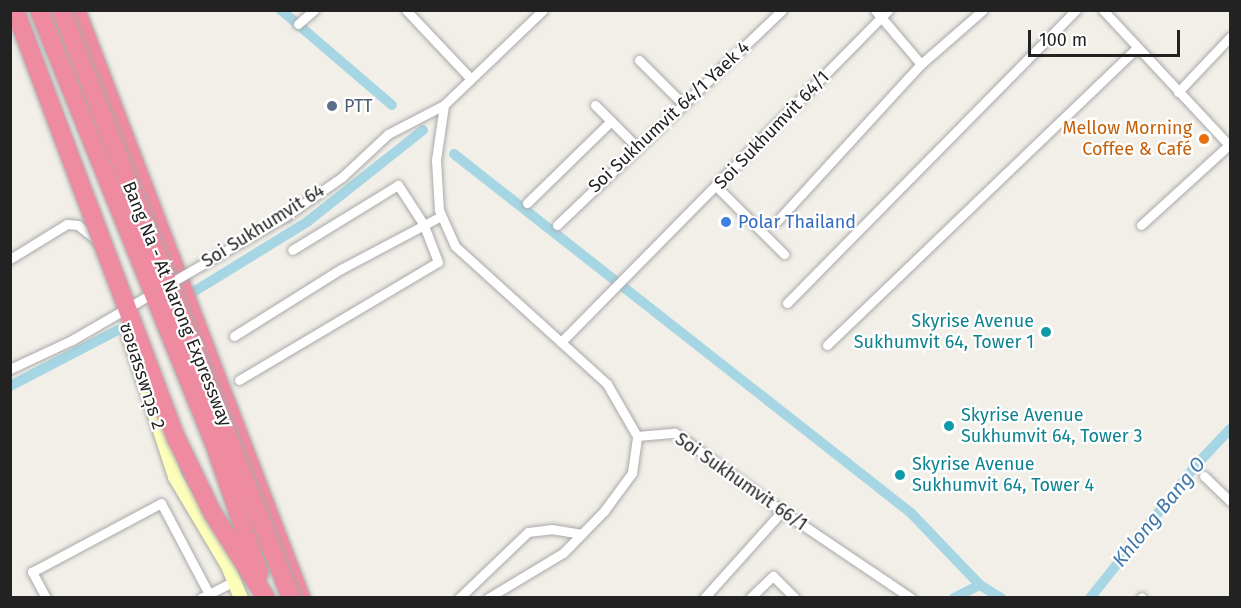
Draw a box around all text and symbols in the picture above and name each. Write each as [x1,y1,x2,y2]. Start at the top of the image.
scale bar [1031,18,1182,56]
text: 100 m [1039,29,1087,51]
street label: Soi Sukhumvit 64/1 Yaek 4 [584,37,754,197]
street label: Soi Sukhumvit 64/1 [710,66,834,194]
place label: PTT [344,95,373,117]
marker: PTT [325,99,339,113]
place label: Mellow Morning Coffee & Café [1063,118,1192,160]
marker: Mellow Morning Coffee & Café [1197,132,1211,146]
street label: Bang Na - At Narong Expressway [118,178,236,430]
street label: Soi Sukhumvit 64 [198,180,328,272]
place label: Polar Thailand [738,211,856,233]
marker: Polar Thailand [719,215,733,229]
place label: Skyrise Avenue Sukhumvit 64, Tower 1 [854,311,1034,354]
street label: ซอยสรรพาวุธ 2 [115,320,169,432]
marker: Skyrise Avenue Sukhumvit 64, Tower 1 [1039,325,1053,339]
place label: Skyrise Avenue Sukhumvit 64, Tower 3 [961,405,1143,448]
marker: Skyrise Avenue Sukhumvit 64, Tower 3 [942,419,956,433]
street label: Soi Sukhumvit 66/1 [671,428,811,536]
water label: Khlong Bang O [1107,452,1211,572]
place label: Skyrise Avenue Sukhumvit 64, Tower 4 [912,454,1094,496]
marker: Skyrise Avenue Sukhumvit 64, Tower 4 [893,468,907,482]

